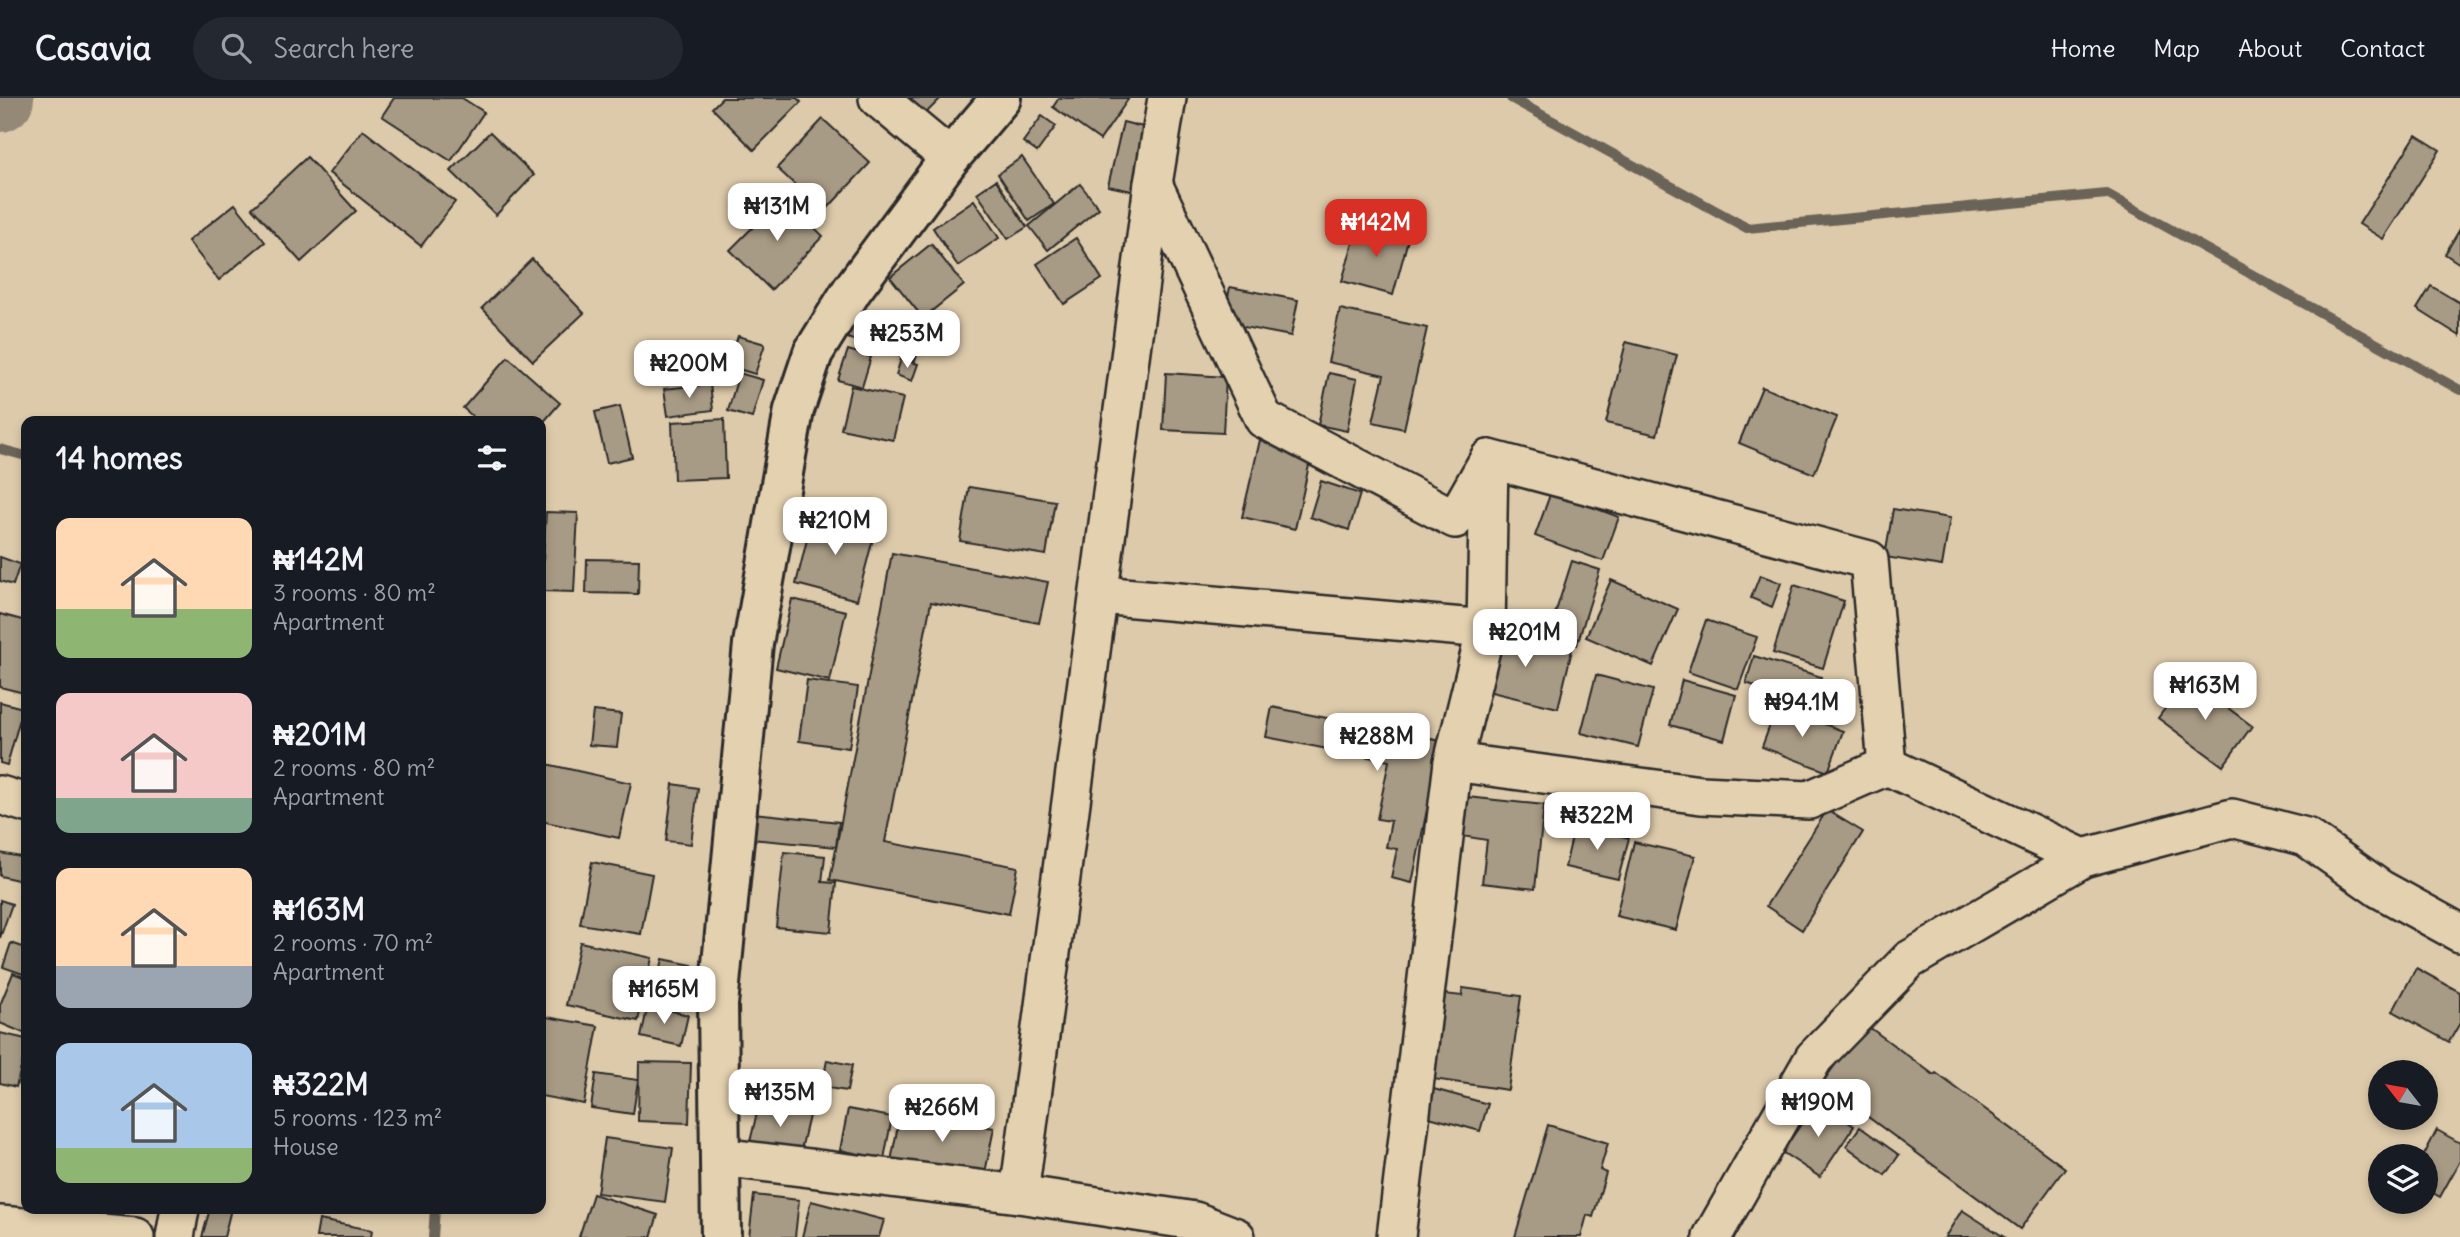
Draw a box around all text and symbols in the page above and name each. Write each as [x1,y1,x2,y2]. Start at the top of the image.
search box [193,17,683,80]
text: Casavia [35,27,151,69]
icon: search [217,29,255,67]
text: Search here [273,32,414,65]
text: Home [2051,33,2115,63]
text: Map [2153,33,2200,63]
text: About [2238,33,2302,63]
text: Contact [2340,33,2425,63]
pin: ₦131M [728,184,826,243]
text: ₦131M [744,191,810,220]
pin: ₦142M [1327,200,1425,259]
text: ₦142M [1341,207,1411,236]
pin: ₦253M [858,310,956,370]
text: ₦253M [870,318,944,347]
pin: ₦200M [640,341,738,400]
text: ₦200M [650,348,728,377]
text: 14 homes [56,439,183,477]
icon: filters [473,439,511,477]
pin: ₦210M [786,498,884,557]
text: ₦210M [799,505,871,534]
text: ₦142M [273,540,365,578]
icon: home [112,546,196,630]
text: 3 rooms · 80 m² [273,578,436,607]
text: Apartment [273,607,385,636]
pin: ₦201M [1476,610,1574,669]
text: ₦201M [1489,617,1561,646]
pin: ₦163M [2156,662,2254,722]
text: ₦163M [2170,670,2240,699]
pin: ₦94.1M [1745,680,1859,739]
text: ₦94.1M [1765,687,1839,716]
pin: ₦288M [1328,714,1426,773]
text: ₦201M [273,715,367,753]
icon: home [112,721,196,805]
text: ₦288M [1340,721,1414,750]
text: 2 rooms · 80 m² [273,753,435,782]
text: Apartment [273,782,385,811]
pin: ₦322M [1548,792,1646,852]
text: ₦322M [1560,800,1634,829]
text: ₦163M [273,890,365,928]
icon: home [112,896,196,980]
text: 2 rooms · 70 m² [273,928,433,957]
text: Apartment [273,957,385,986]
pin: ₦165M [615,967,713,1026]
text: ₦165M [629,974,699,1003]
north arrow [2368,1060,2438,1130]
map controls [2368,1060,2438,1214]
text: ₦322M [273,1065,369,1103]
pin: ₦135M [731,1070,829,1129]
icon: home [112,1071,196,1155]
text: ₦135M [745,1077,815,1106]
pin: ₦190M [1769,1080,1867,1139]
pin: ₦266M [893,1084,991,1144]
text: ₦190M [1782,1087,1854,1116]
text: ₦266M [905,1092,979,1121]
text: 5 rooms · 123 m² [273,1103,442,1132]
text: House [273,1132,339,1161]
button: layers [2368,1144,2438,1214]

